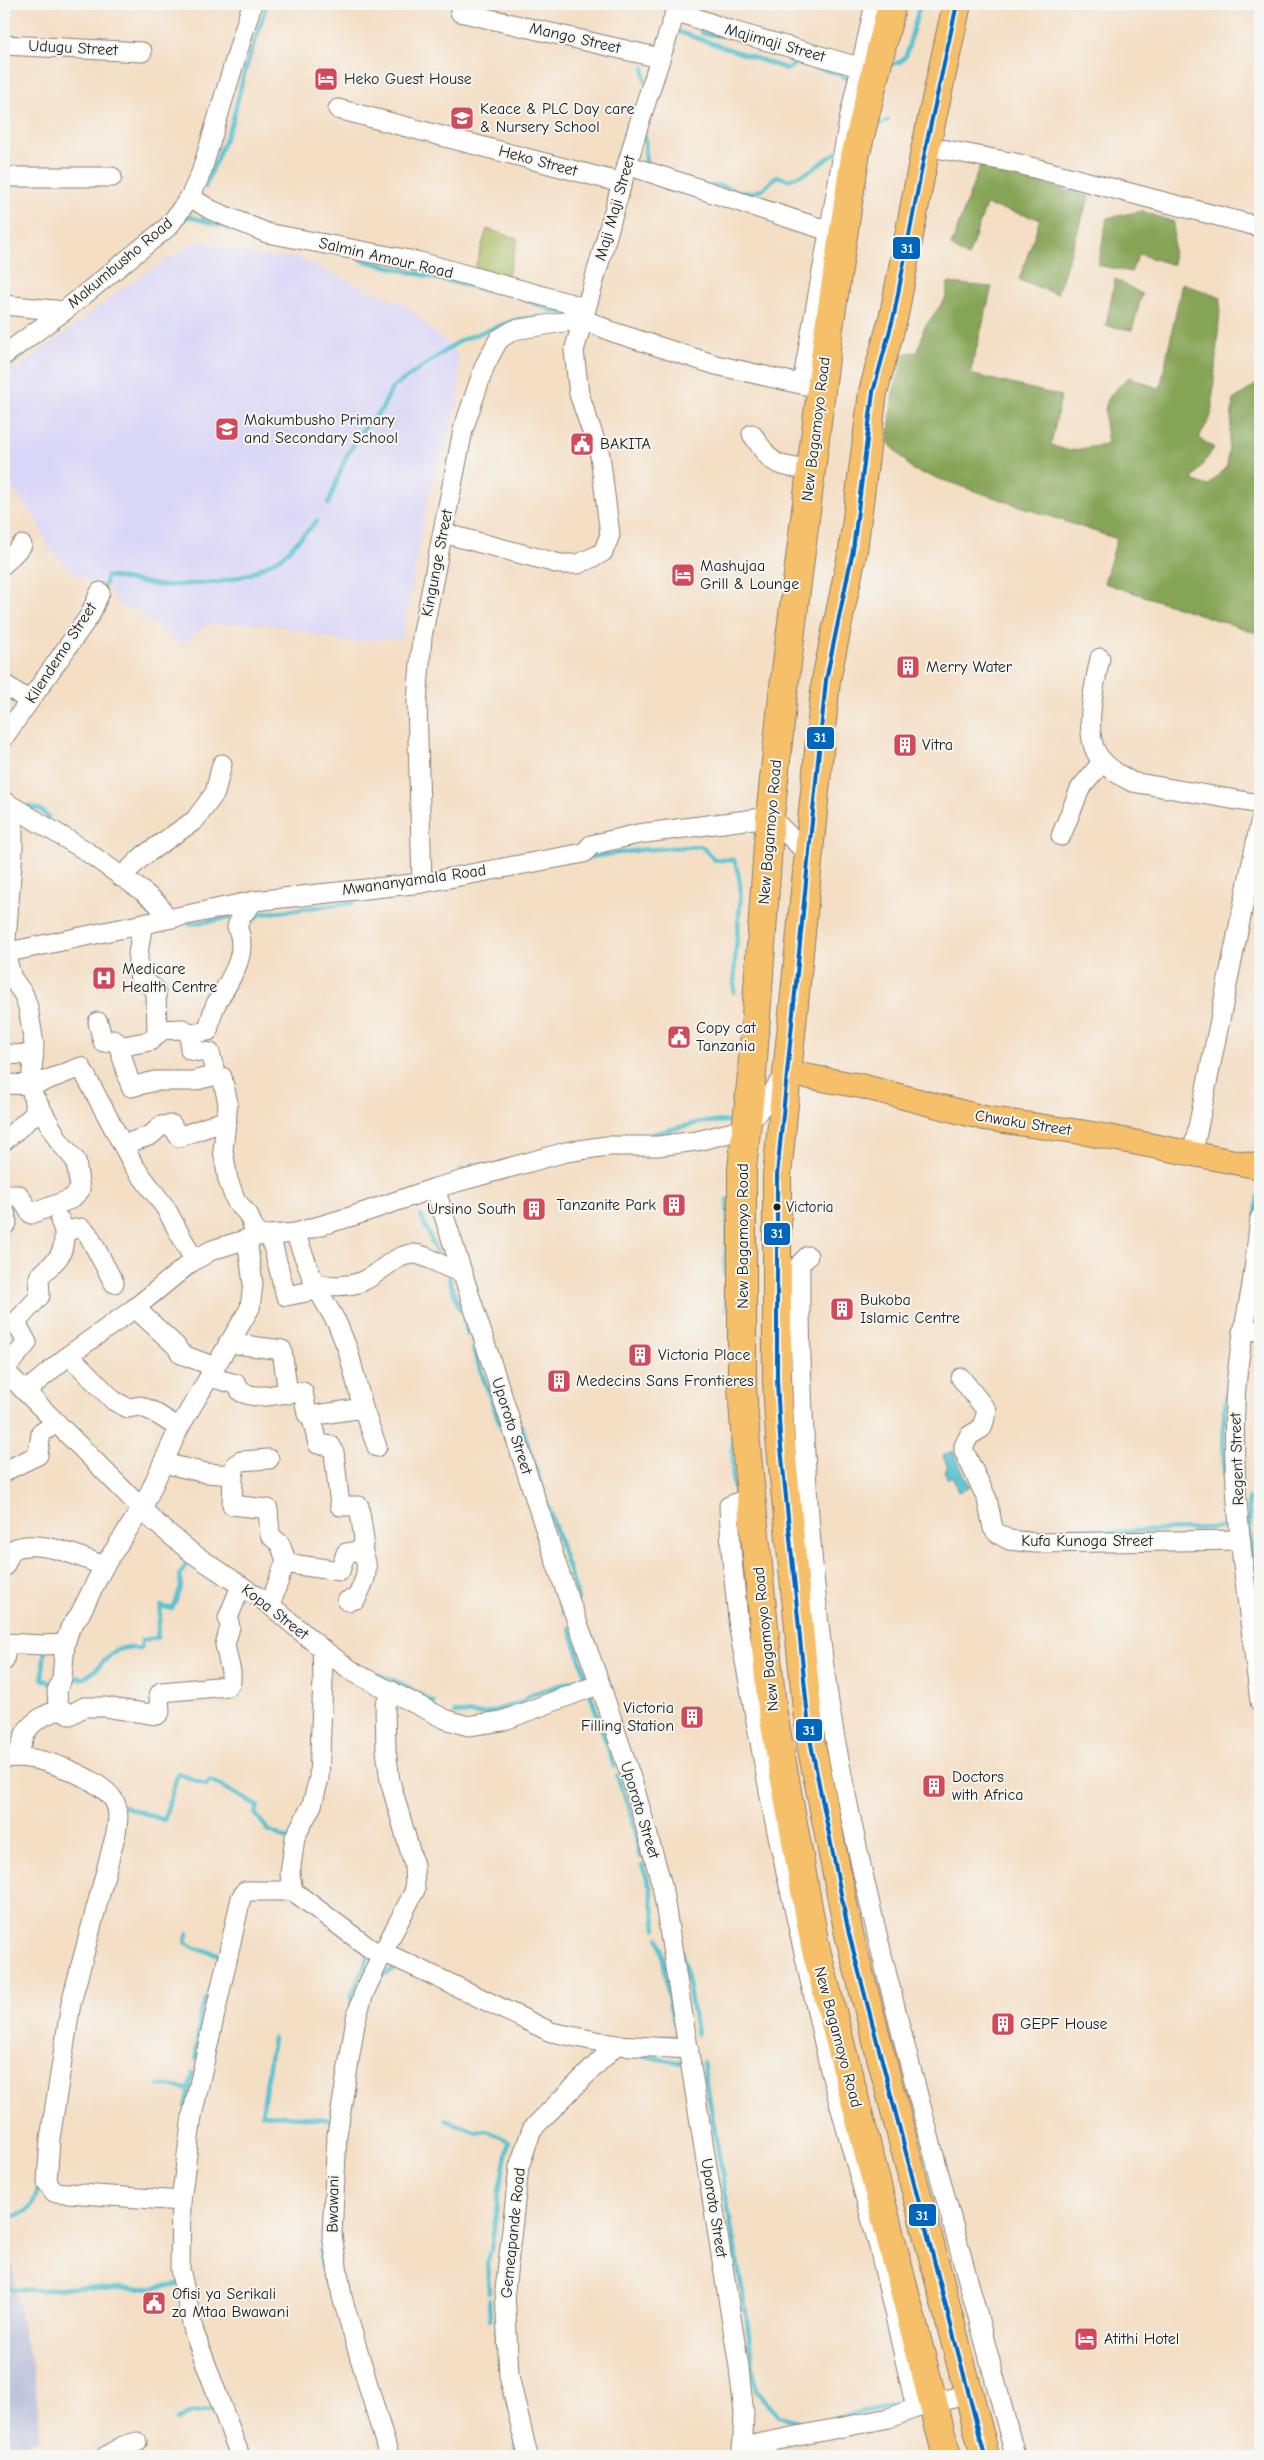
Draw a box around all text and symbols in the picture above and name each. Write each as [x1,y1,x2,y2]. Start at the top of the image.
street label: Mango Street [528,19,623,57]
street label: Majimaji Street [723,20,828,66]
street label: Udugu Street [28,37,119,59]
hotel icon: Heko Guest House [313,66,339,92]
place label: Heko Guest House [344,70,472,88]
place label: Keace & PLC Day care & Nursery School [480,100,634,136]
school or university icon: Keace & PLC Day care & Nursery School [449,105,475,131]
street label: Heko Street [497,142,580,180]
street label: Maji Maji Street [591,153,639,263]
street label: Makumbusho Road [64,214,176,312]
street label: Salmin Amour Road [317,234,455,282]
line badge: 31 [892,236,921,260]
text: 31 [901,240,913,257]
street label: New Bagamoyo Road [798,356,834,502]
place label: Makumbusho Primary and Secondary School [244,411,398,447]
school or university icon: Makumbusho Primary and Secondary School [214,416,240,442]
public building icon: BAKITA [569,431,595,457]
place label: BAKITA [600,435,651,453]
street label: Kingunge Street [418,507,456,618]
place label: Mashujaa Grill & Lounge [700,557,799,593]
hotel icon: Mashujaa Grill & Lounge [670,562,696,588]
street label: Kilendemo Street [22,599,101,707]
building icon: Merry Water [895,654,921,680]
place label: Merry Water [926,658,1013,676]
line badge: 31 [806,726,835,750]
text: 31 [814,729,826,746]
building icon: Vitra [892,732,918,758]
place label: Vitra [922,736,953,754]
street label: New Bagamoyo Road [755,759,785,905]
street label: Mwananyamala Road [341,861,487,899]
place label: Medicare Health Centre [122,960,217,996]
hospital icon: Medicare Health Centre [91,965,117,991]
place label: Copy cat Tanzania [696,1019,756,1055]
public building icon: Copy cat Tanzania [666,1024,692,1050]
street label: Chwaku Street [974,1107,1073,1140]
street label: New Bagamoyo Road [734,1163,752,1309]
building icon: Tanzanite Park [661,1192,687,1218]
building icon: Ursino South [521,1196,547,1222]
place label: Tanzanite Park [557,1196,656,1214]
place label: Victoria [786,1198,834,1216]
place label: Ursino South [427,1200,516,1218]
marker: Victoria [772,1202,782,1212]
line badge: 31 [763,1222,791,1246]
text: 31 [771,1225,783,1242]
place label: Bukoba Islamic Centre [860,1291,960,1327]
building icon: Bukoba Islamic Centre [829,1296,855,1322]
building icon: Victoria Place [627,1342,653,1368]
place label: Victoria Place [658,1346,751,1364]
building icon: Medecins Sans Frontieres [546,1368,572,1394]
place label: Medecins Sans Frontieres [576,1372,754,1390]
street label: Uporoto Street [488,1375,536,1477]
street label: Regent Street [1226,1412,1248,1506]
street label: Kufa Kunoga Street [1021,1532,1153,1550]
street label: New Bagamoyo Road [749,1566,783,1712]
street label: Kopa Street [238,1580,312,1644]
place label: Victoria Filling Station [581,1699,674,1735]
building icon: Victoria Filling Station [679,1704,705,1730]
line badge: 31 [795,1718,823,1742]
text: 31 [803,1722,815,1739]
street label: Uporoto Street [617,1759,663,1861]
place label: Doctors with Africa [952,1768,1023,1804]
building icon: Doctors with Africa [921,1773,947,1799]
street label: New Bagamoyo Road [811,1965,865,2109]
building icon: GEPF House [990,2011,1016,2037]
place label: GEPF House [1020,2015,1107,2033]
street label: Uporoto Street [697,2157,731,2259]
street label: Gemeapande Road [497,2167,529,2299]
street label: Bwawani [323,2175,343,2233]
line badge: 31 [908,2203,937,2227]
text: 31 [916,2207,928,2224]
place label: Ofisi ya Serikali za Mtaa Bwawani [172,2285,289,2321]
public building icon: Ofisi ya Serikali za Mtaa Bwawani [141,2290,167,2316]
hotel icon: Atithi Hotel [1073,2326,1099,2352]
place label: Atithi Hotel [1104,2330,1179,2348]

